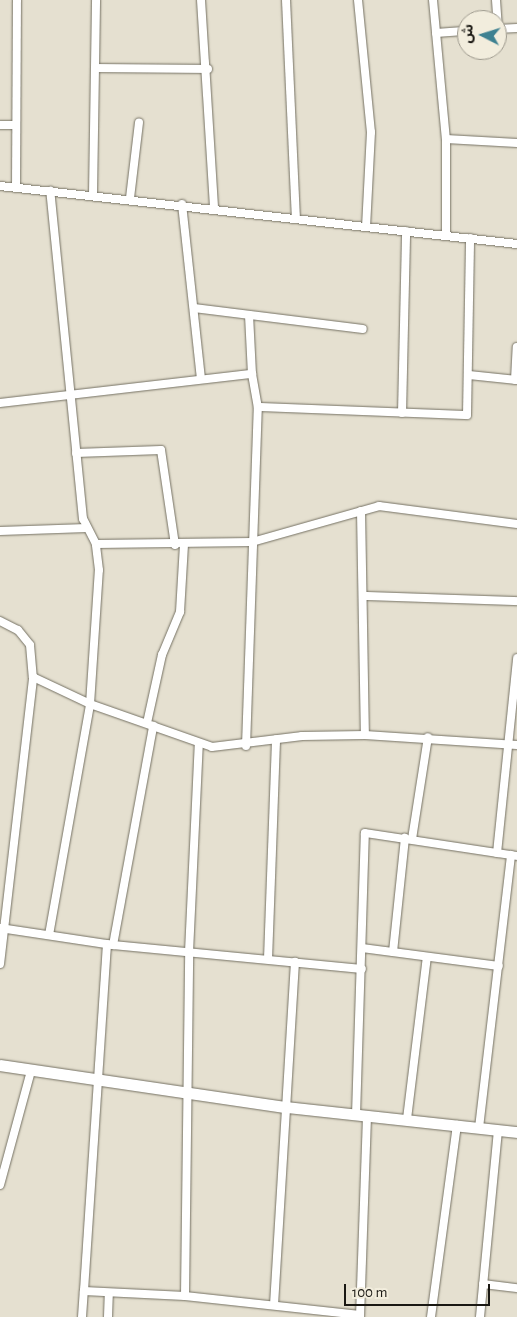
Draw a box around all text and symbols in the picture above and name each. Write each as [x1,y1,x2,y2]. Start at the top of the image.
north arrow [457,10,507,60]
text: ش [460,24,476,44]
scale bar [347,1274,493,1306]
text: 100 m [352,1285,387,1300]

